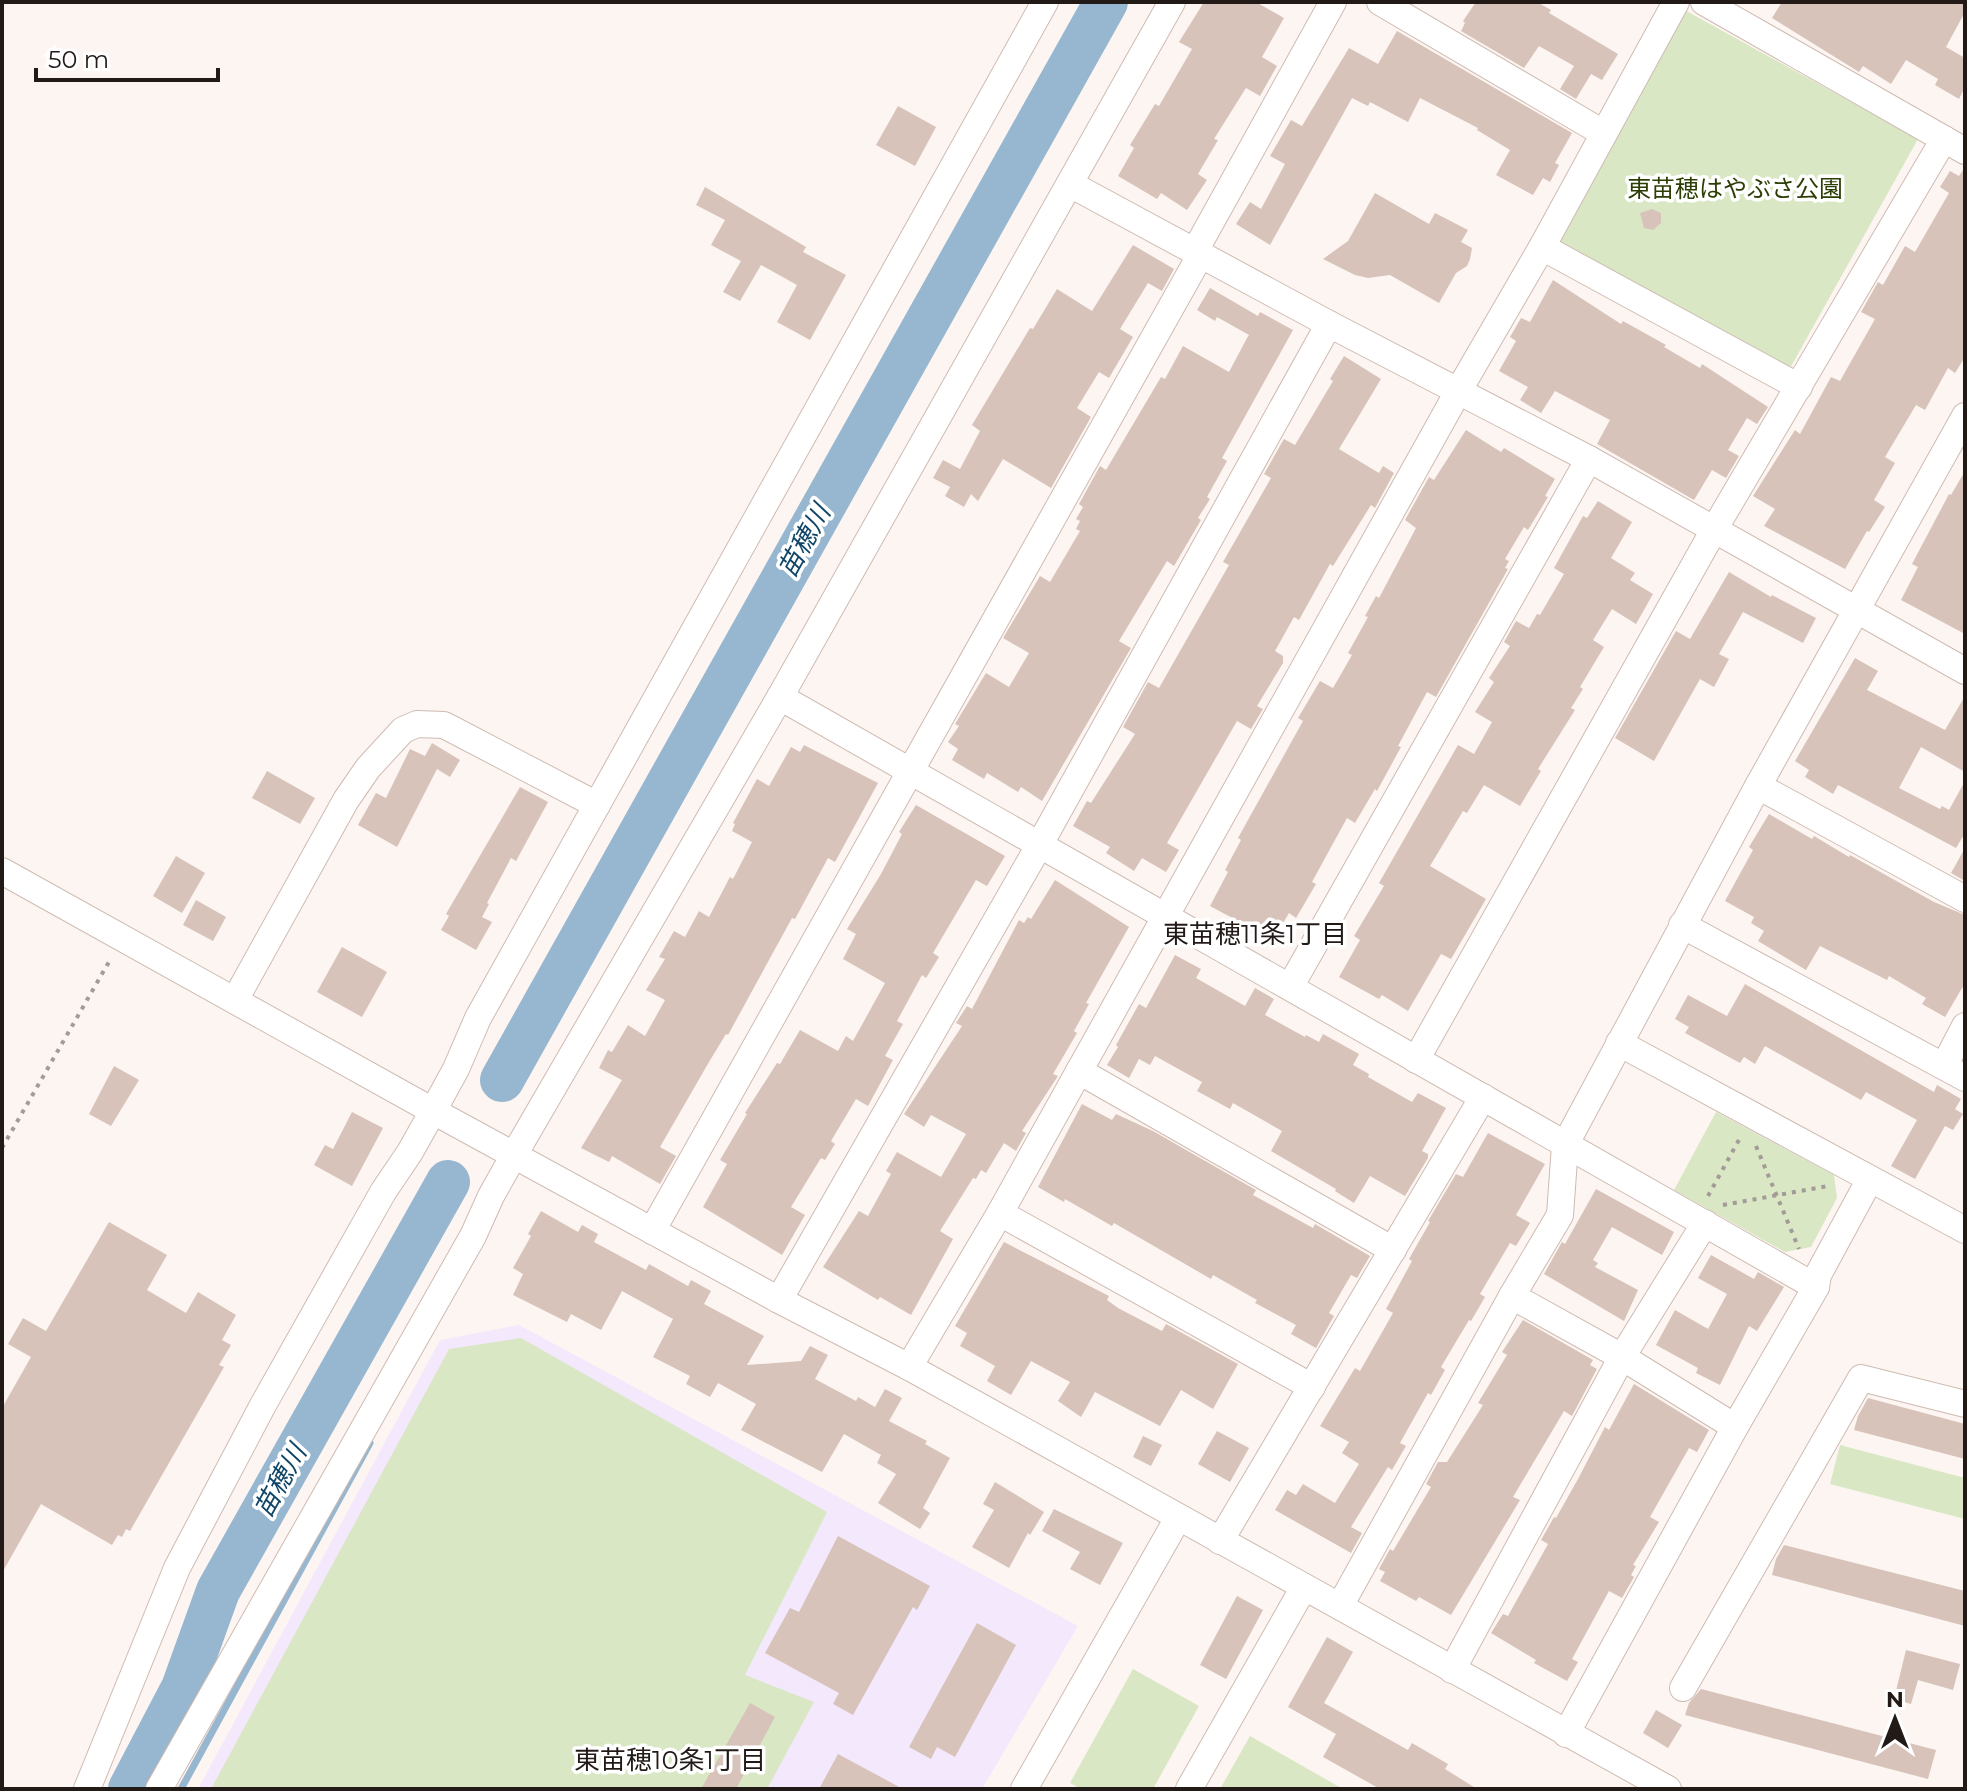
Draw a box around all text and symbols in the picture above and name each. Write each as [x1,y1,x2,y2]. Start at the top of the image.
scale bar [36,32,218,82]
text: 50 m [48,45,109,74]
park label: 東苗穂はやぶさ公園 [1627,174,1843,203]
water label: 苗穂川 [771,497,838,583]
district label: 東苗穂11条1丁目 [1163,918,1347,950]
water label: 苗穂川 [247,1437,314,1523]
north arrow [1855,1679,1935,1759]
text: N [1886,1686,1904,1713]
district label: 東苗穂10条1丁目 [574,1744,766,1776]

